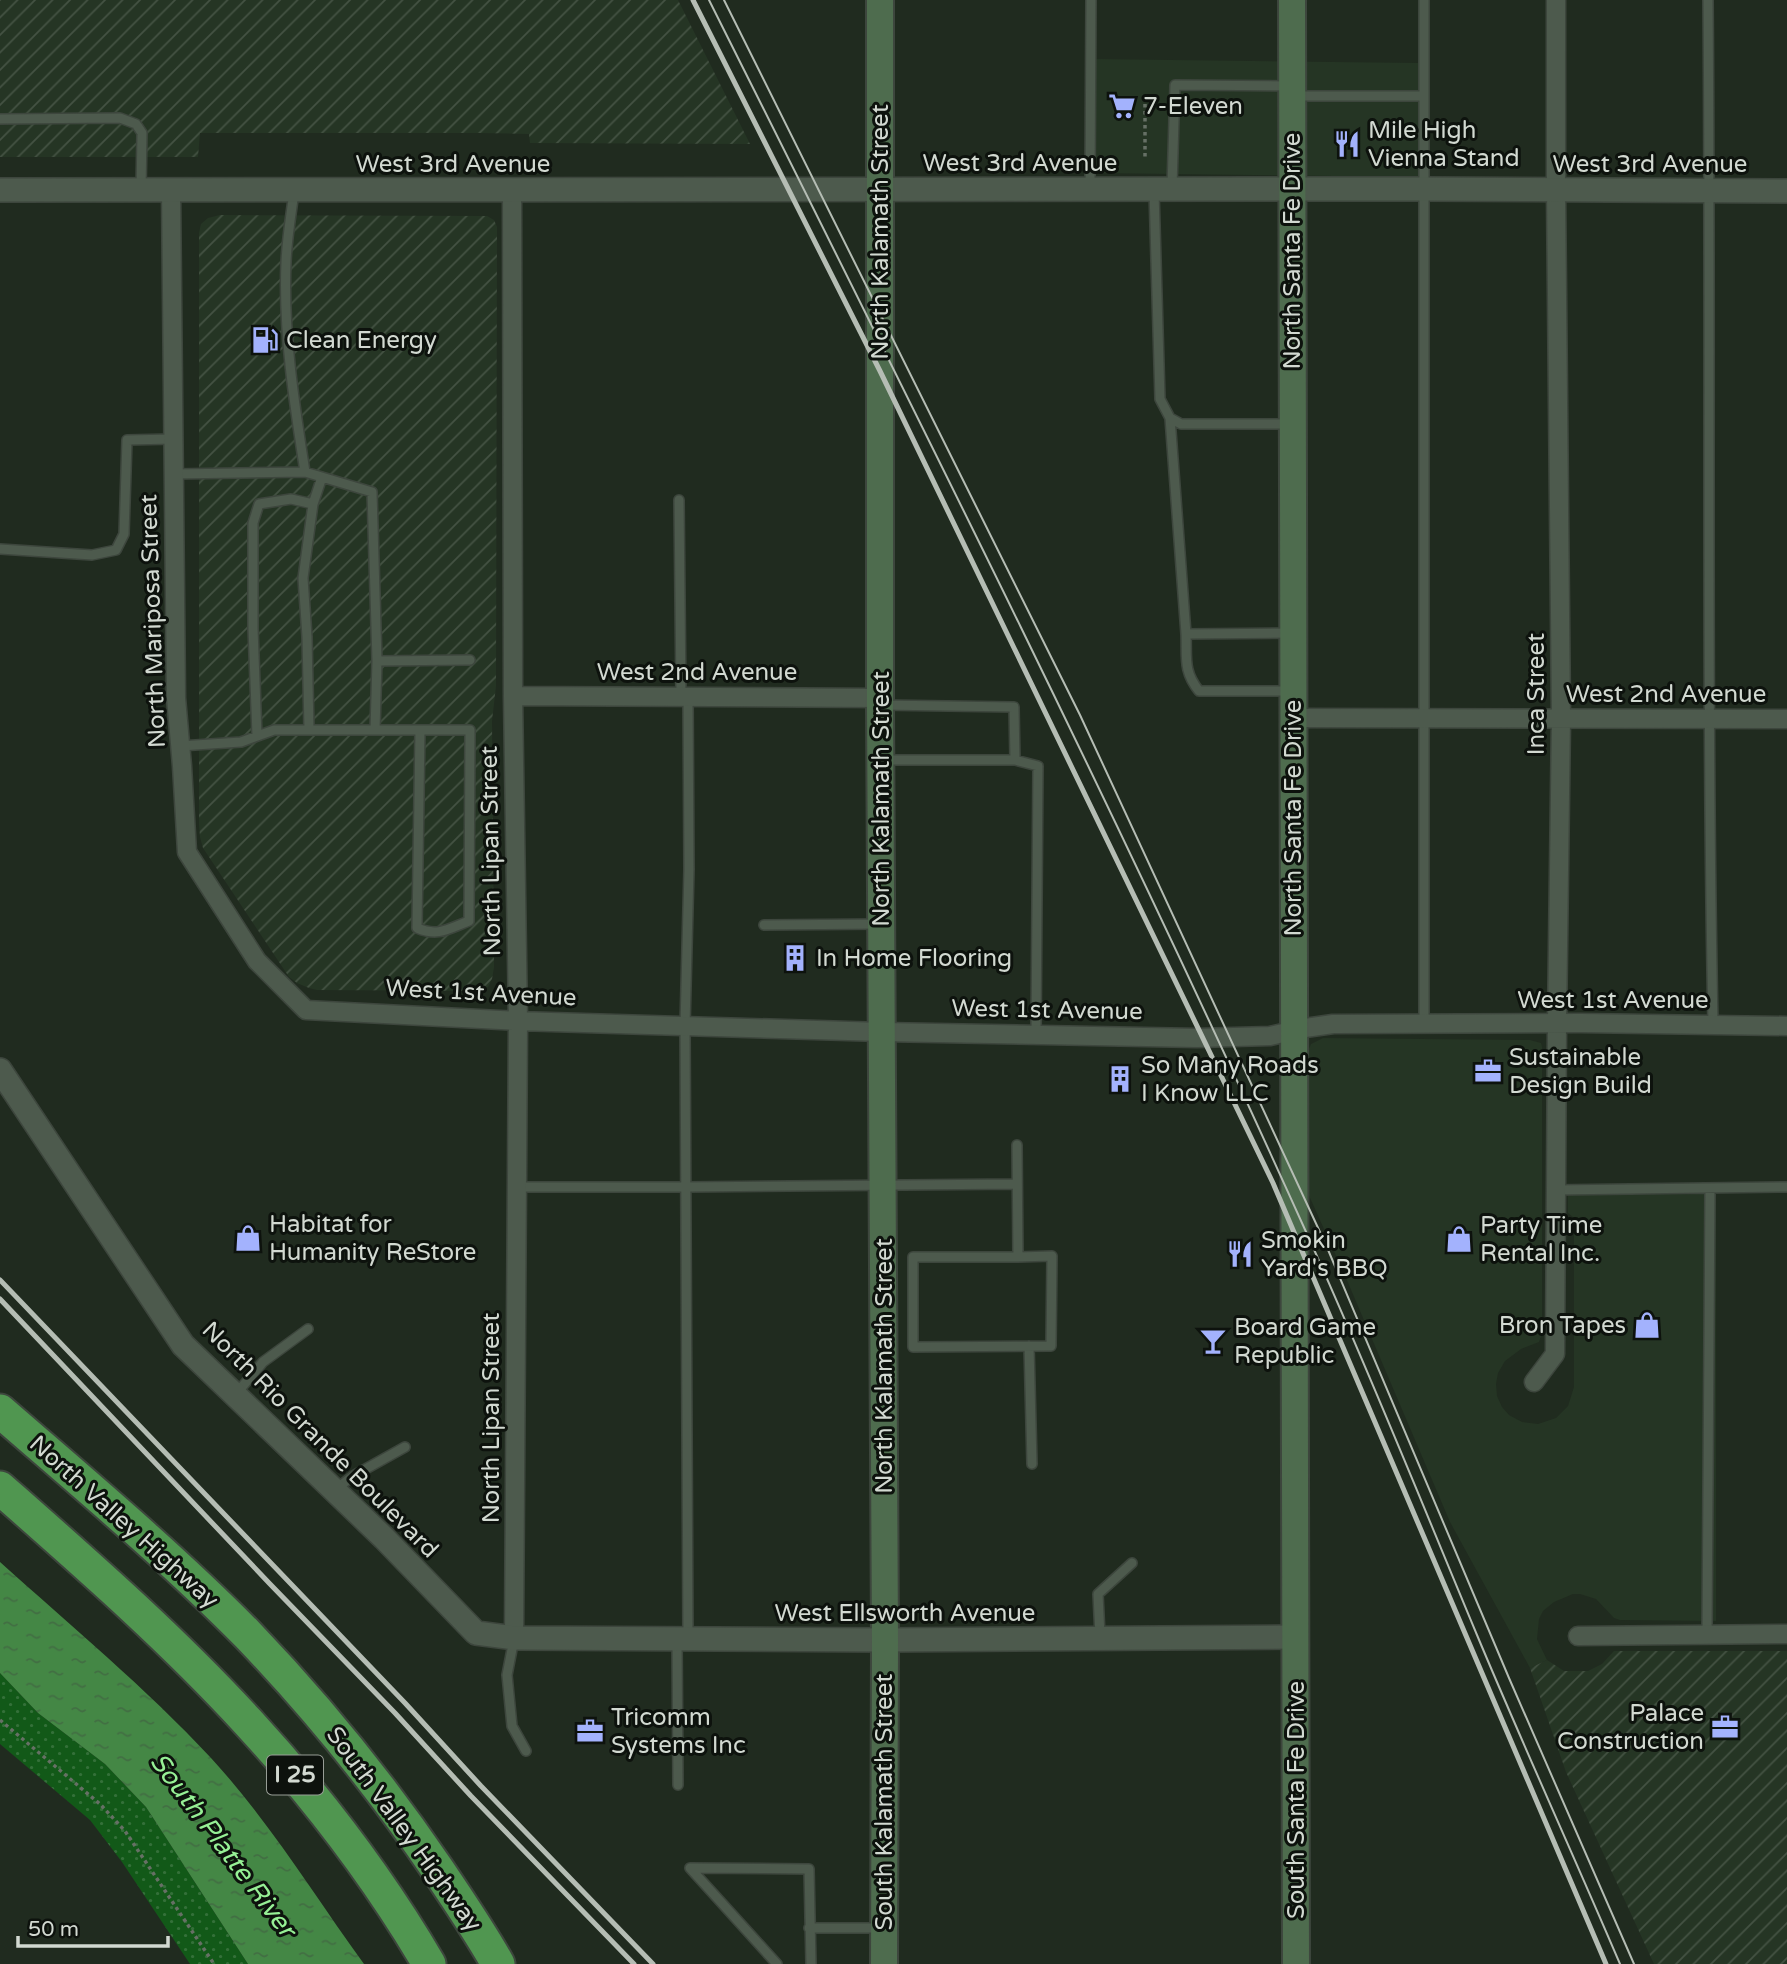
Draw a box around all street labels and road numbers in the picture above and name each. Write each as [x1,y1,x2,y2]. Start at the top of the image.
street label: North Kalamath Street [866,104,895,360]
street label: North Santa Fe Drive [1278,133,1307,369]
street label: West 3rd Avenue [923,149,1117,178]
street label: West 3rd Avenue [356,150,550,179]
street label: West 3rd Avenue [1553,150,1747,179]
street label: North Mariposa Street [134,493,172,749]
street label: Inca Street [1522,633,1551,755]
street label: West 2nd Avenue [597,658,797,687]
street label: North Kalamath Street [867,671,896,927]
street label: West 2nd Avenue [1566,680,1766,709]
street label: North Santa Fe Drive [1279,700,1308,936]
street label: North Lipan Street [475,745,507,957]
street label: West 1st Avenue [385,974,577,1012]
street label: West 1st Avenue [1517,986,1709,1015]
street label: West 1st Avenue [951,994,1143,1026]
street label: North Kalamath Street [870,1238,899,1494]
street label: North Lipan Street [477,1313,506,1523]
street label: North Rio Grande Boulevard [196,1316,444,1564]
street label: North Valley Highway [23,1429,225,1615]
street label: West Ellsworth Avenue [775,1599,1035,1628]
street label: South Kalamath Street [870,1674,899,1930]
street label: South Santa Fe Drive [1282,1681,1311,1919]
street label: South Valley Highway [320,1721,488,1937]
road number: I 25 [267,1756,323,1795]

